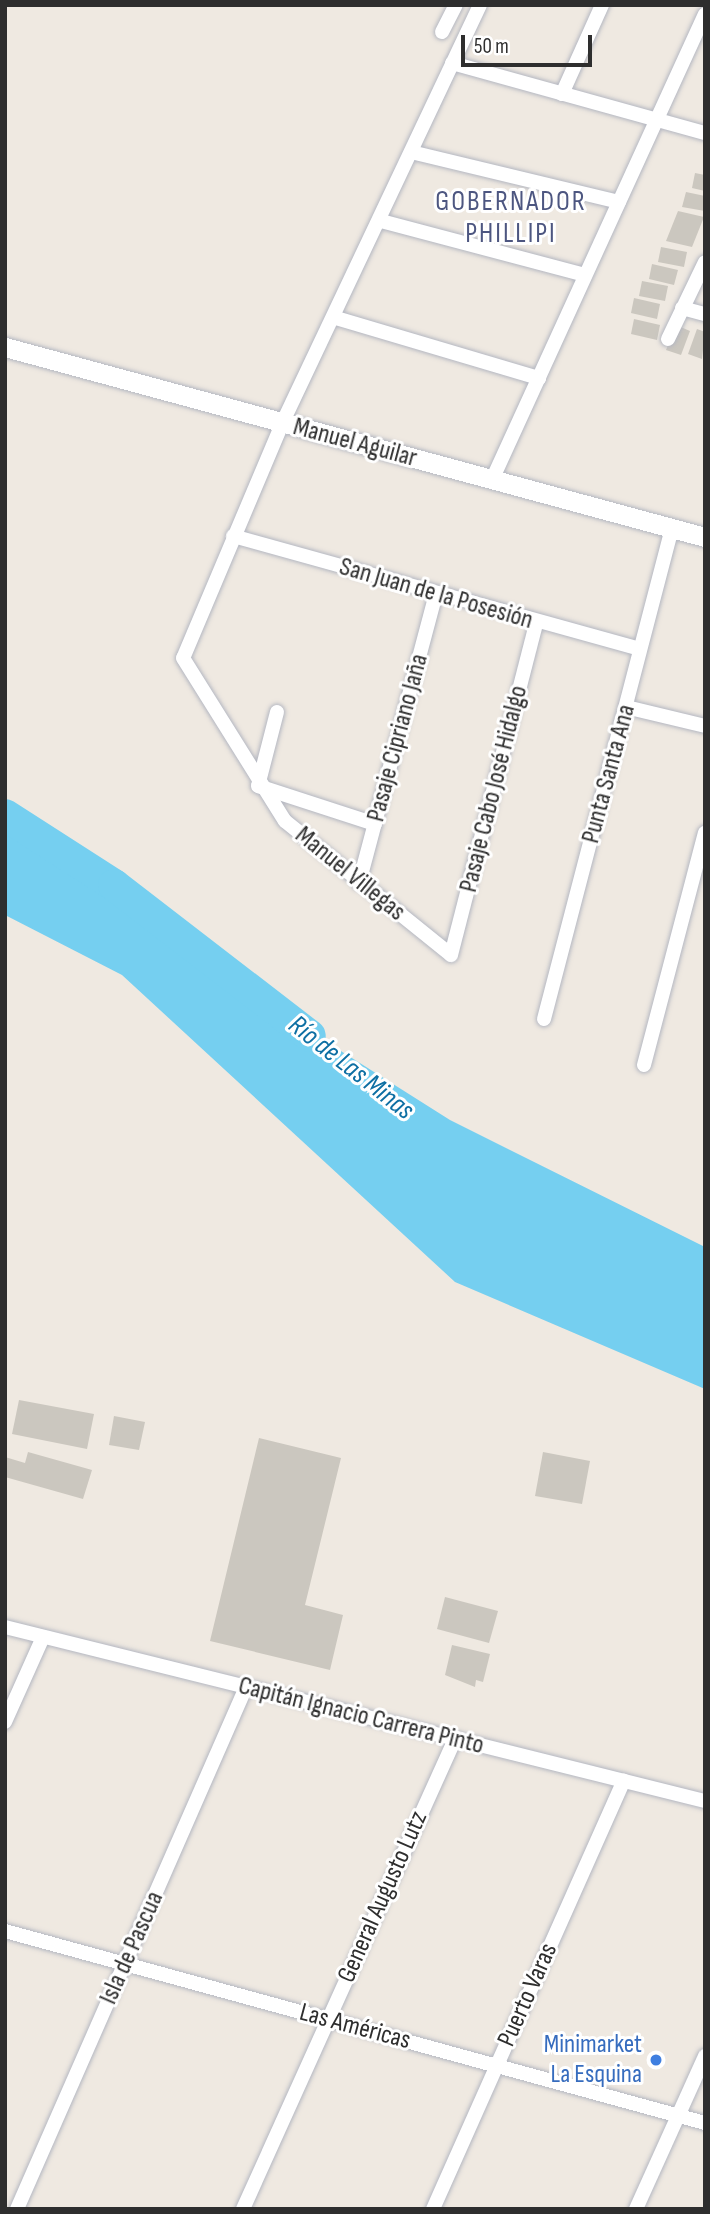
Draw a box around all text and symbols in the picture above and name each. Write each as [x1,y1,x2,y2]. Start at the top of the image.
scale bar [465,21,596,65]
text: 50 m [474,34,509,59]
district label: GOBERNADOR PHILLIPI [436,185,586,251]
street label: Manuel Aguilar [290,412,420,474]
street label: San Juan de la Posesión [336,551,536,637]
street label: Pasaje Cipriano Jaña [361,651,435,825]
street label: Pasaje Cabo José Hidalgo [453,682,535,896]
street label: Punta Santa Ana [576,701,642,847]
street label: Manuel Villegas [289,820,411,928]
water label: Río de Las Minas [282,1009,420,1127]
street label: Capitán Ignacio Carrera Pinto [235,1670,487,1762]
street label: General Augusto Lutz [331,1807,435,1987]
street label: Isla de Pascua [93,1887,171,2009]
street label: Puerto Varas [491,1938,565,2052]
street label: Las Américas [296,1997,414,2057]
place label: Minimarket La Esquina [544,2029,642,2090]
marker: Minimarket La Esquina [648,2052,664,2068]

